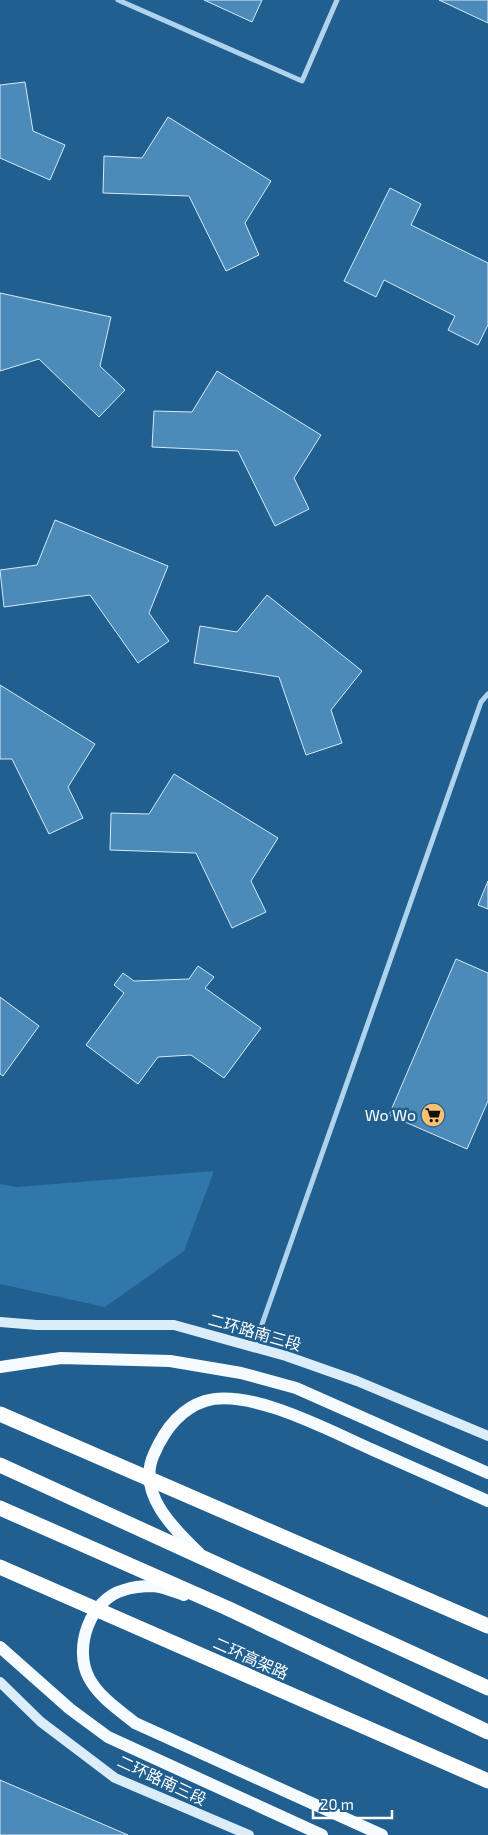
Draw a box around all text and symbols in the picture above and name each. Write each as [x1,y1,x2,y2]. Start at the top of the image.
supermarket icon: Wo Wo [420,1102,446,1128]
place label: Wo Wo [365,1105,416,1124]
street label: 二环路南三段 [206,1309,304,1354]
street label: 二环高架路 [211,1633,292,1682]
street label: 二环路南三段 [115,1751,210,1808]
scale bar [313,1788,392,1820]
text: 20 m [320,1795,354,1813]

